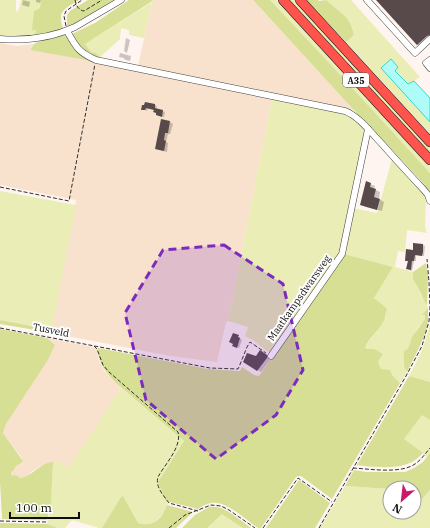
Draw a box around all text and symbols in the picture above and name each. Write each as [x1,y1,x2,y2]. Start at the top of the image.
road number: A35 [343,73,369,87]
street label: Maatkampsdwarsweg [264,252,334,343]
street label: Tusveld [32,320,70,340]
north arrow [382,480,422,520]
scale bar [10,494,79,520]
text: 100 m [16,500,52,515]
text: N [390,500,404,517]

